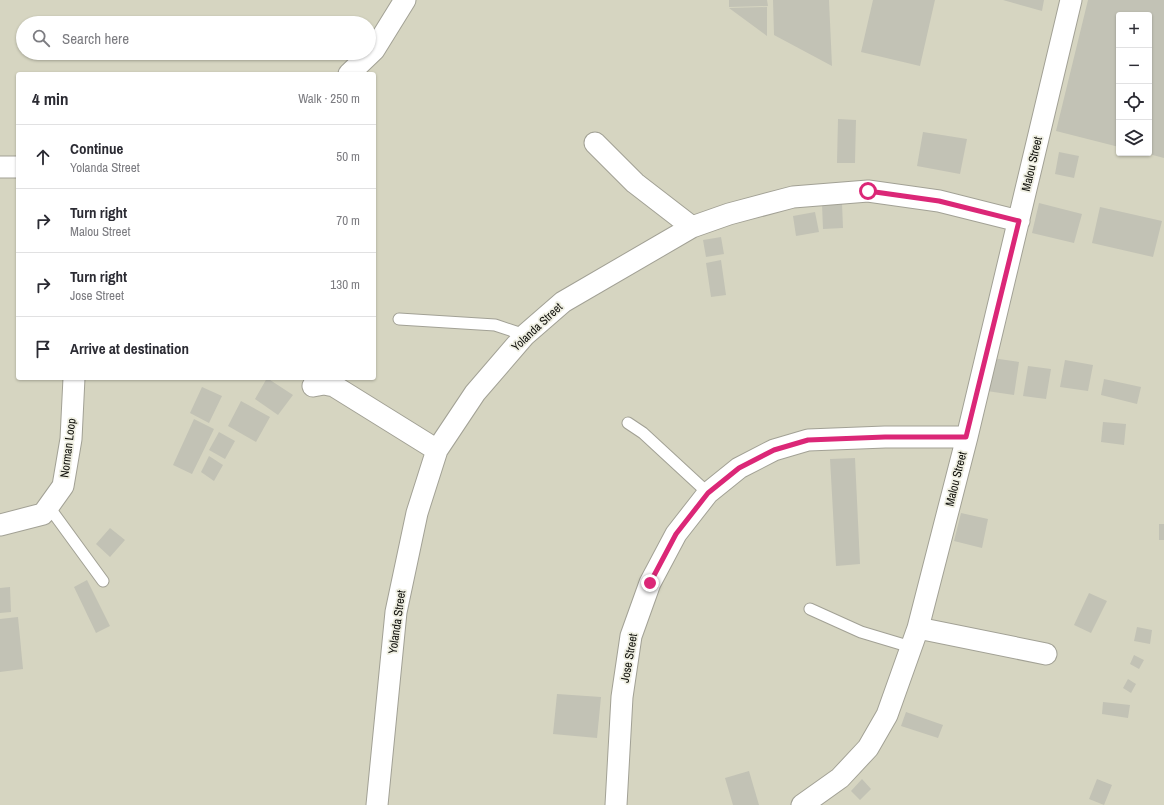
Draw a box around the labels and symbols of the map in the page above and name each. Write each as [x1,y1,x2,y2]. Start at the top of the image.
street label: Malou Street [1018,135,1046,193]
route start [859,182,877,200]
street label: Yolanda Street [508,299,566,355]
street label: Norman Loop [56,417,80,479]
street label: Malou Street [941,450,971,508]
route end [641,574,659,592]
street label: Yolanda Street [385,589,409,655]
street label: Jose Street [617,632,641,684]

